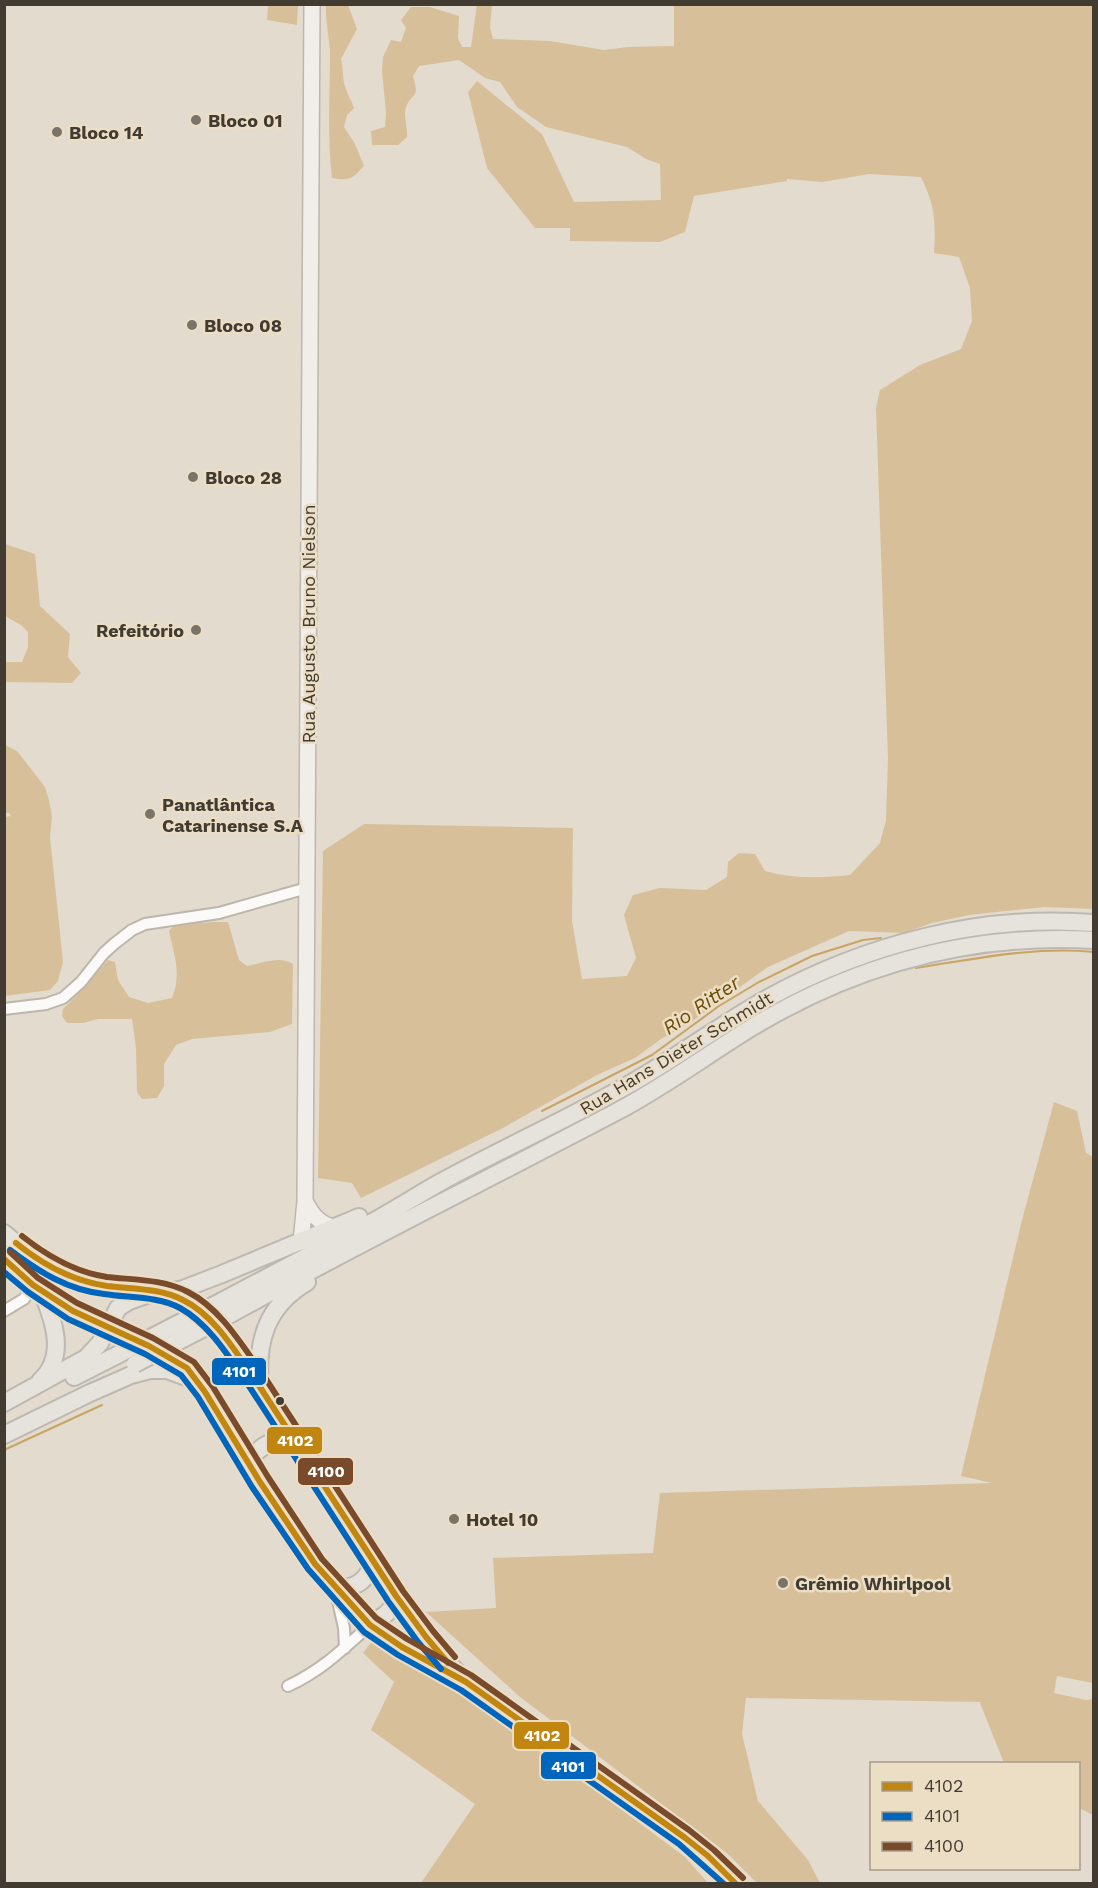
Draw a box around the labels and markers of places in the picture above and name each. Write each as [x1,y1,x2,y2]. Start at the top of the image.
place label: Bloco 01 [208,110,282,131]
marker: Bloco 01 [189,113,203,127]
place label: Bloco 14 [69,122,144,143]
marker: Bloco 14 [50,125,64,139]
place label: Bloco 08 [204,315,282,336]
marker: Bloco 08 [185,318,199,332]
place label: Bloco 28 [205,467,282,488]
marker: Bloco 28 [186,470,200,484]
place label: Refeitório [96,620,184,641]
marker: Refeitório [189,623,203,637]
place label: Panatlântica Catarinense S.A [162,794,304,836]
marker: Panatlântica Catarinense S.A [143,807,157,821]
unlabelled marker [274,1395,286,1407]
place label: Hotel 10 [466,1509,538,1530]
marker: Hotel 10 [447,1512,461,1526]
place label: Grêmio Whirlpool [795,1573,951,1594]
marker: Grêmio Whirlpool [776,1576,790,1590]

